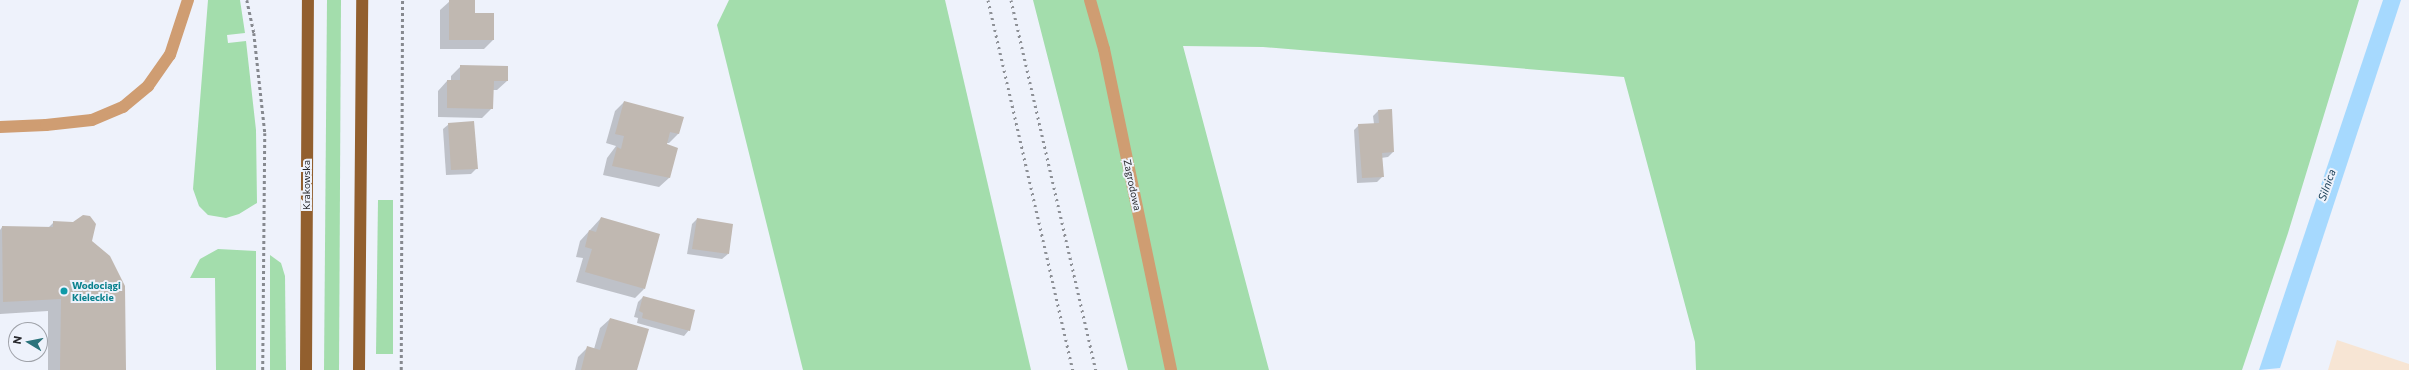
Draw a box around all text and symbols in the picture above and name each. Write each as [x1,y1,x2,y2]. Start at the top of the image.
street label: Zagrodowa [1121,158,1143,212]
street label: Krakowska [301,160,313,210]
water label: Silnica [2315,168,2339,202]
place label: Wodociągi Kieleckie [72,279,121,302]
marker: Wodociągi Kieleckie [59,286,69,296]
north arrow [8,322,48,362]
text: N [10,335,24,345]

